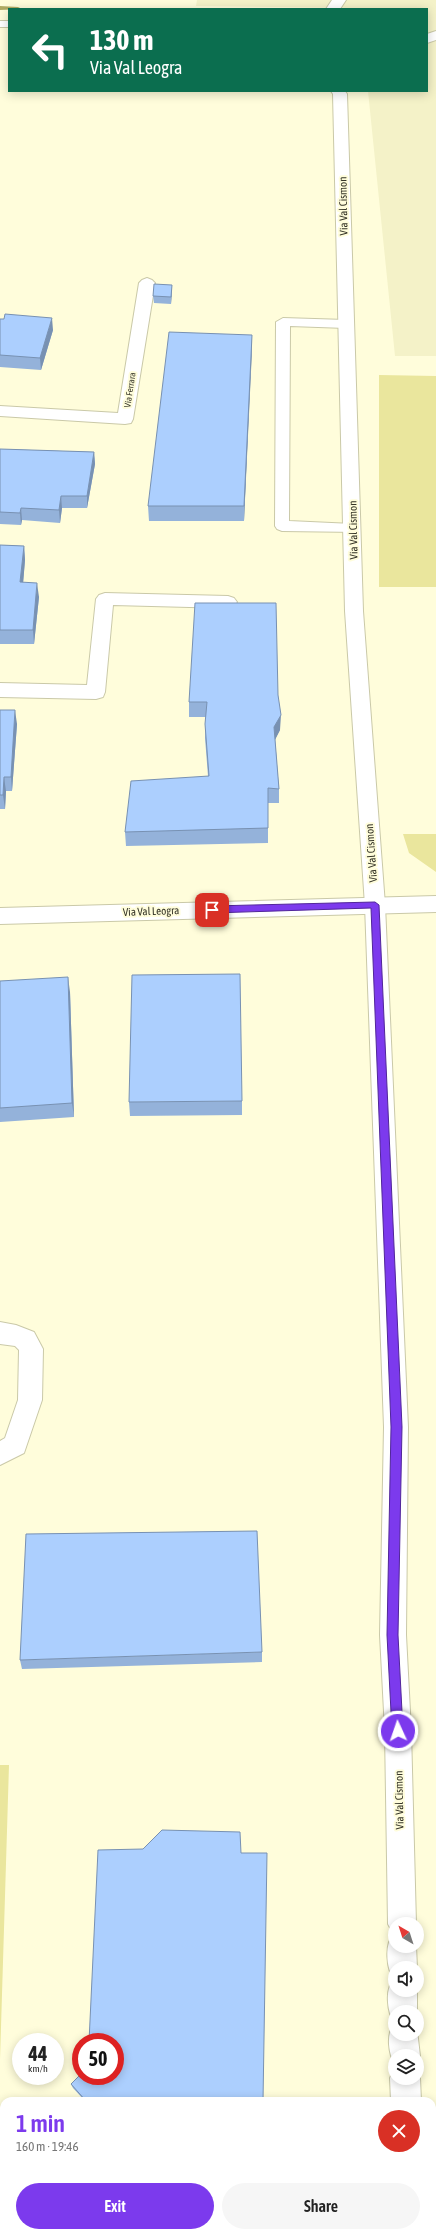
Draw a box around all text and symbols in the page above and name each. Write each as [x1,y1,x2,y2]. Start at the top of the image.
icon: left [24,24,76,76]
text: 130 m [90,24,153,56]
text: Via Val Leogra [90,57,182,78]
street label: Via Val Cismon [336,176,350,236]
street label: Via Ferrara [122,372,138,408]
street label: Via Val Cismon [346,500,360,560]
street label: Via Val Cismon [363,823,379,883]
pin [195,893,229,927]
icon: arrive [201,899,223,921]
street label: Via Val Leogra [123,904,179,918]
position arrow [377,1710,419,1752]
street label: Via Val Cismon [392,1770,406,1830]
north arrow [388,1917,424,1953]
map controls [388,1917,424,2085]
button: sound [388,1961,424,1997]
button: search [388,2005,424,2041]
speed limit sign: 50 [72,2033,124,2085]
text: 44 [29,2042,47,2065]
button: layers [388,2049,424,2085]
text: km/h [28,2063,48,2074]
text: 1 min [16,2110,65,2137]
button: close [378,2110,420,2152]
text: 160 m · 19:46 [16,2139,79,2154]
button: Exit [16,2183,214,2229]
button: Share [222,2183,420,2229]

